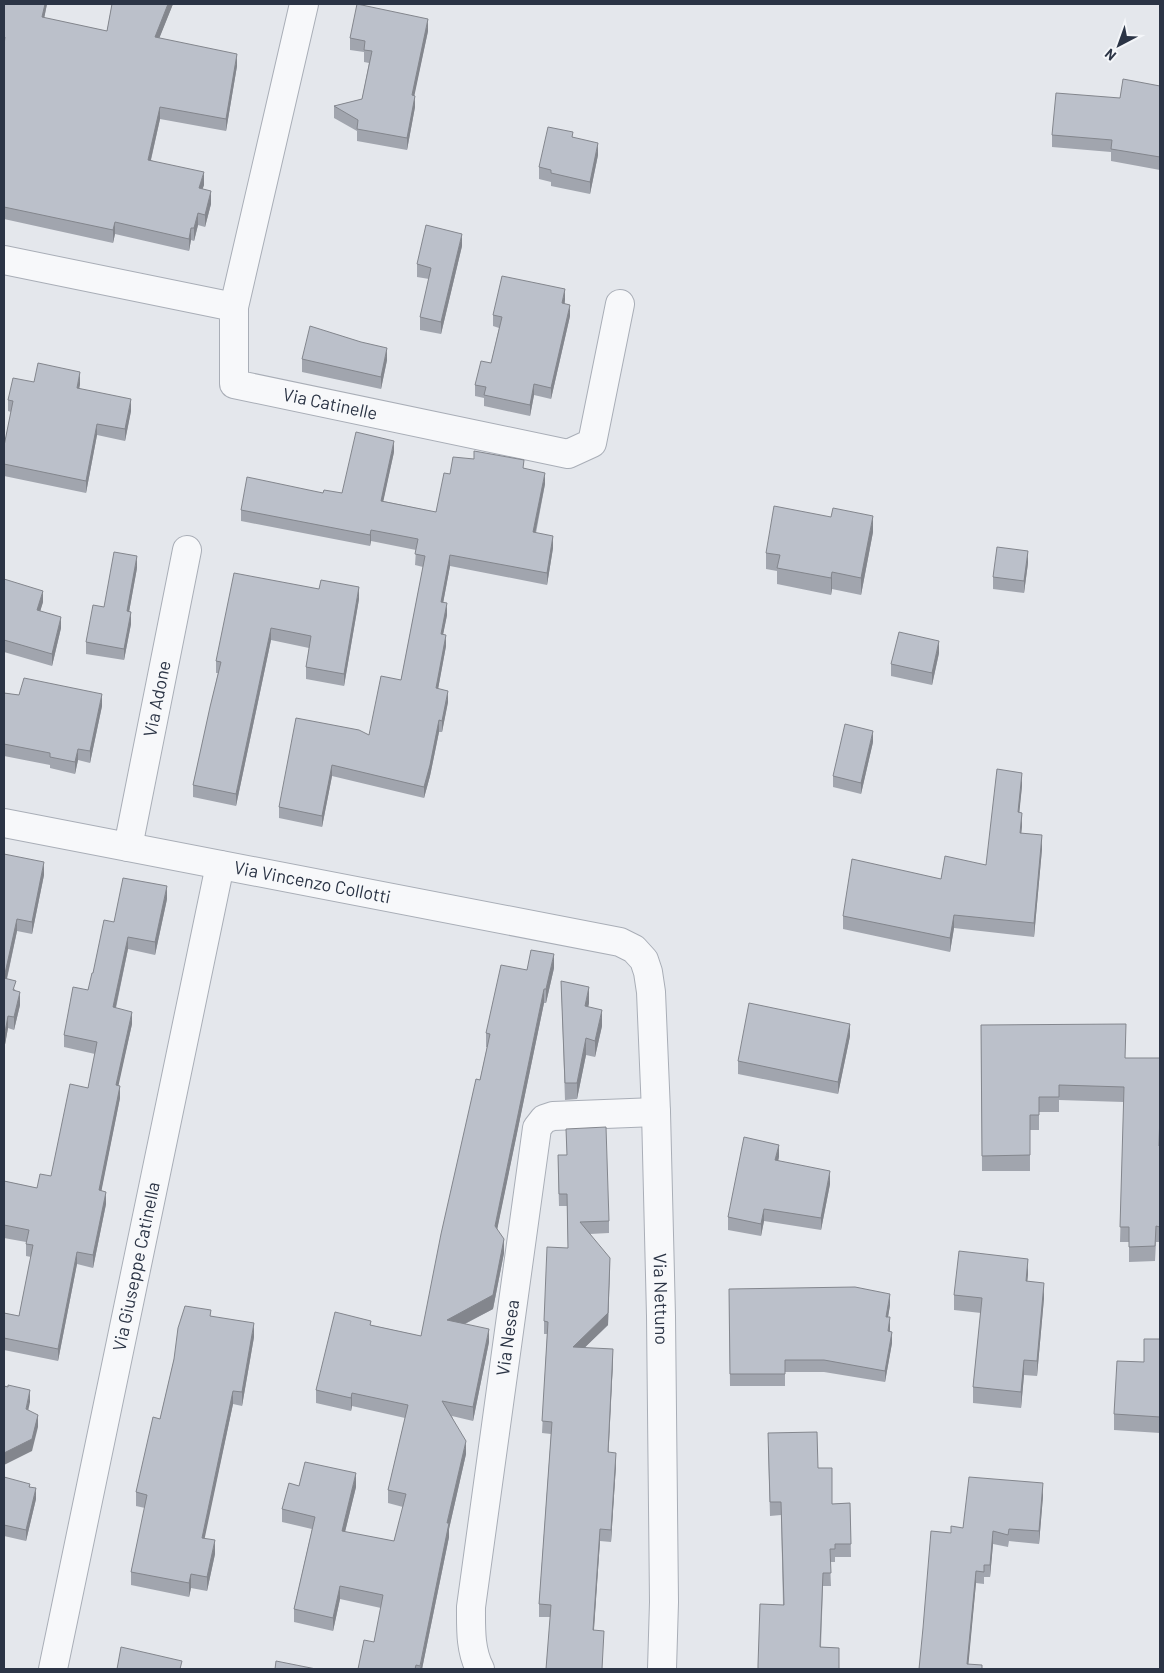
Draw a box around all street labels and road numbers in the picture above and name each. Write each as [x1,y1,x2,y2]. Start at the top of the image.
street label: Via Catinelle [281,383,380,424]
street label: Via Adone [138,659,175,739]
street label: Via Vincenzo Collotti [232,856,393,907]
street label: Via Giuseppe Catinella [107,1180,164,1353]
street label: Via Nettuno [649,1253,673,1345]
street label: Via Nesea [491,1298,523,1377]

